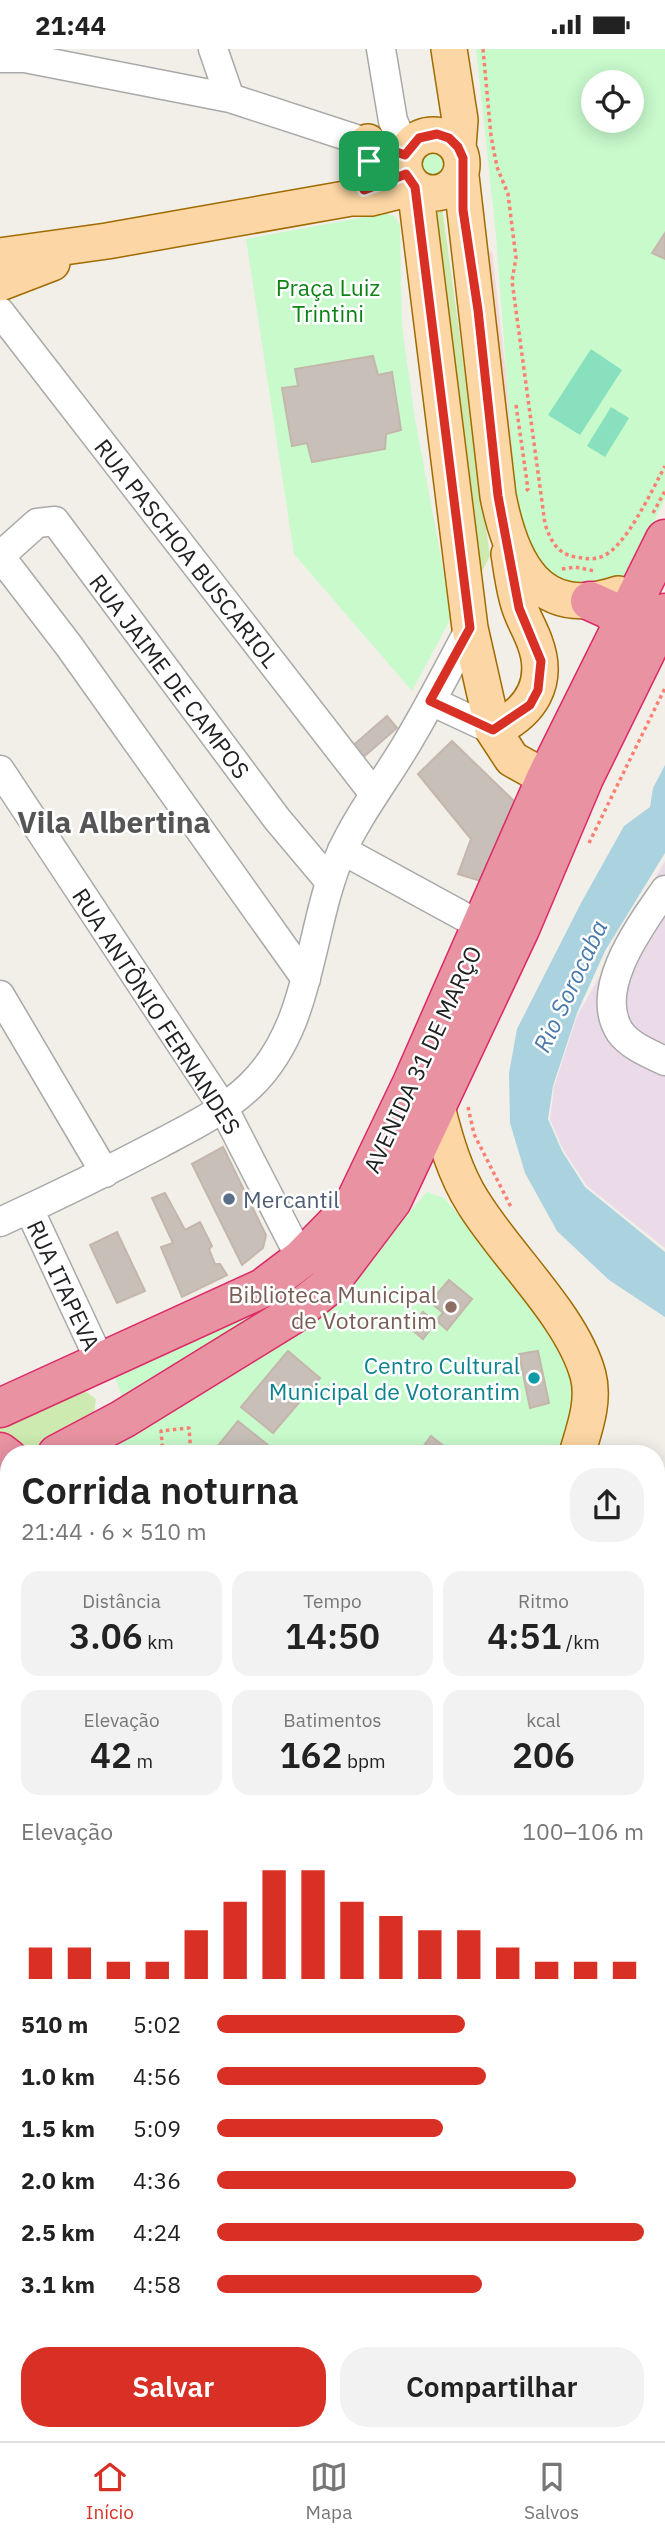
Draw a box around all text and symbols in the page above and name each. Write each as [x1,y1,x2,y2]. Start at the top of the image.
text: 21:44 [35,8,106,42]
map controls [581,70,644,133]
button: locate [581,70,644,133]
pin [339,131,399,191]
icon: arrive [350,142,388,180]
park label: Praça Luiz Trintini [276,272,380,328]
street label: RUA PASCHOA BUSCARIOL [88,433,286,673]
street label: RUA JAIME DE CAMPOS [83,568,257,784]
district label: Vila Albertina [17,802,211,841]
street label: RUA ANTÔNIO FERNANDES [66,882,248,1140]
water label: Rio Sorocaba [525,915,615,1057]
street label: AVENIDA 31 DE MARÇO [356,941,488,1177]
place label: Mercantil [243,1184,340,1214]
marker: Mercantil [221,1191,237,1207]
street label: RUA ITAPEVA [21,1215,107,1355]
place label: Biblioteca Municipal de Votorantim [228,1279,437,1335]
marker: Biblioteca Municipal de Votorantim [443,1299,459,1315]
place label: Centro Cultural Municipal de Votorantim [269,1350,520,1406]
marker: Centro Cultural Municipal de Votorantim [526,1370,542,1386]
text: Corrida noturna [21,1465,299,1514]
button: share [570,1468,644,1542]
text: 21:44 · 6 × 510 m [21,1516,207,1546]
text: Distância [82,1589,161,1613]
text: Tempo [303,1589,362,1613]
text: Ritmo [518,1589,569,1613]
text: 3.06 [69,1613,143,1659]
text: 14:50 [285,1613,380,1659]
text: 4:51 [487,1613,561,1659]
text: km [143,1630,174,1654]
text: /km [561,1630,600,1654]
text: Elevação [83,1708,160,1732]
text: Batimentos [283,1708,382,1732]
text: kcal [526,1708,561,1732]
text: 42 [90,1732,132,1778]
text: 162 [279,1732,342,1778]
text: 206 [512,1732,575,1778]
text: m [132,1749,153,1773]
text: bpm [342,1749,386,1773]
text: Elevação [21,1816,113,1846]
text: 100–106 m [522,1816,644,1846]
text: 510 m [21,2009,88,2039]
text: 5:02 [133,2009,181,2039]
text: 1.0 km [21,2061,95,2091]
text: 4:56 [133,2061,181,2091]
text: 1.5 km [21,2113,95,2143]
text: 5:09 [133,2113,181,2143]
text: 2.0 km [21,2165,95,2195]
text: 4:36 [133,2165,181,2195]
text: 2.5 km [21,2217,95,2247]
text: 4:24 [133,2217,181,2247]
text: 3.1 km [21,2269,95,2299]
text: 4:58 [133,2269,181,2299]
button: Salvar [21,2347,326,2427]
button: Compartilhar [340,2347,644,2427]
tab: Início [86,2458,134,2524]
tab: Mapa [306,2458,352,2524]
tab: Salvos [524,2458,579,2524]

